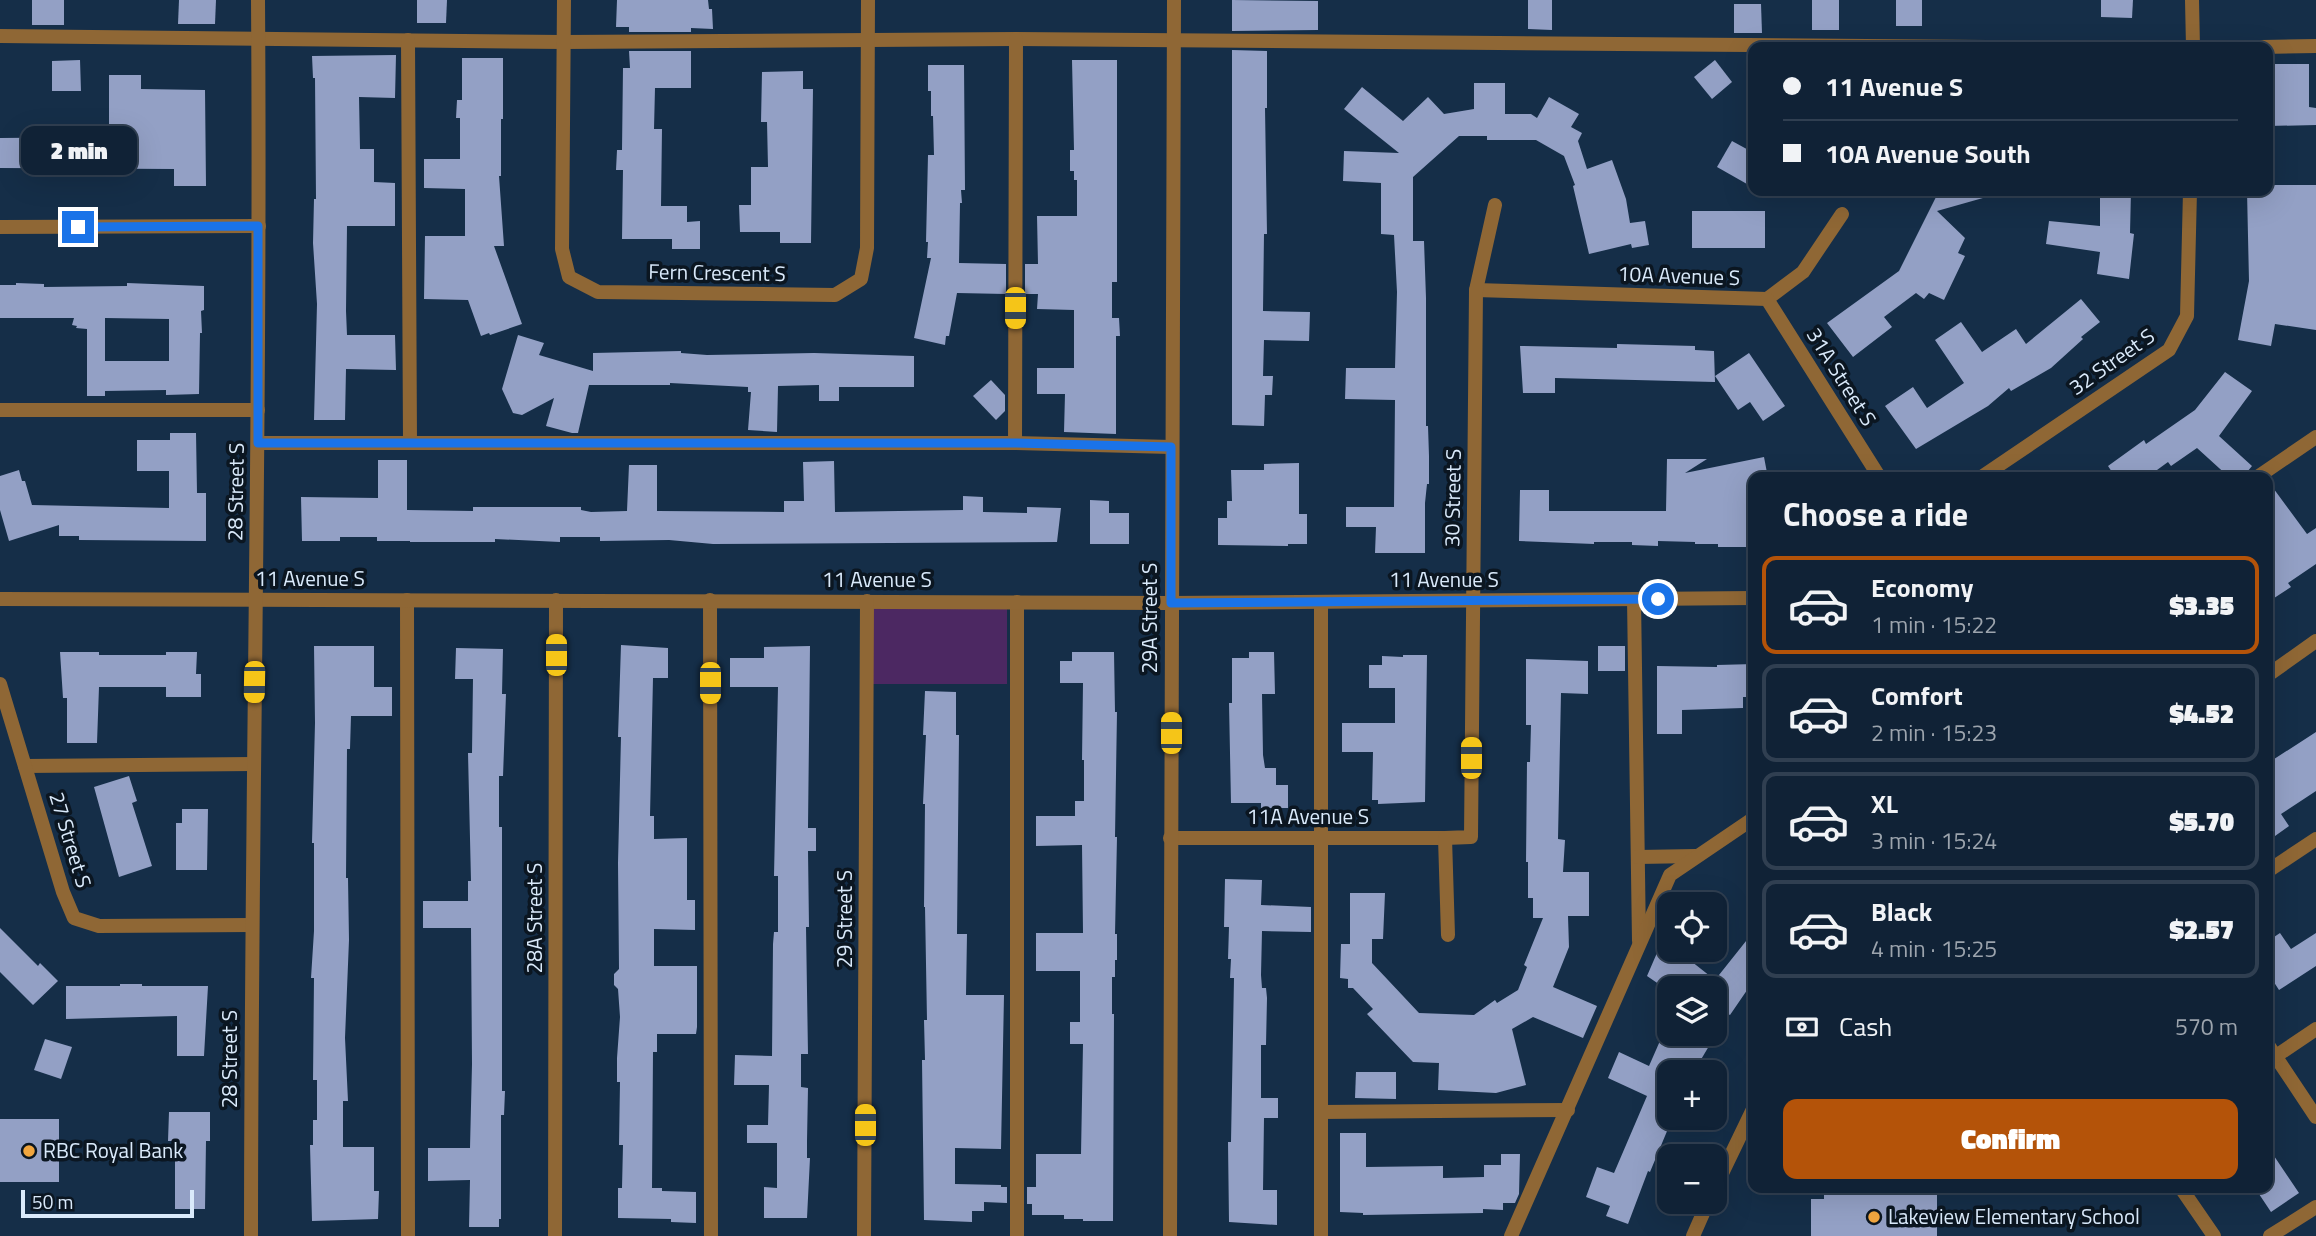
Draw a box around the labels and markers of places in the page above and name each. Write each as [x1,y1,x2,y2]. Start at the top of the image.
place label: RBC Royal Bank [43,1134,183,1166]
marker: RBC Royal Bank [21,1143,37,1159]
place label: Lakeview Elementary School [1888,1200,2140,1232]
marker: Lakeview Elementary School [1866,1209,1882,1225]

